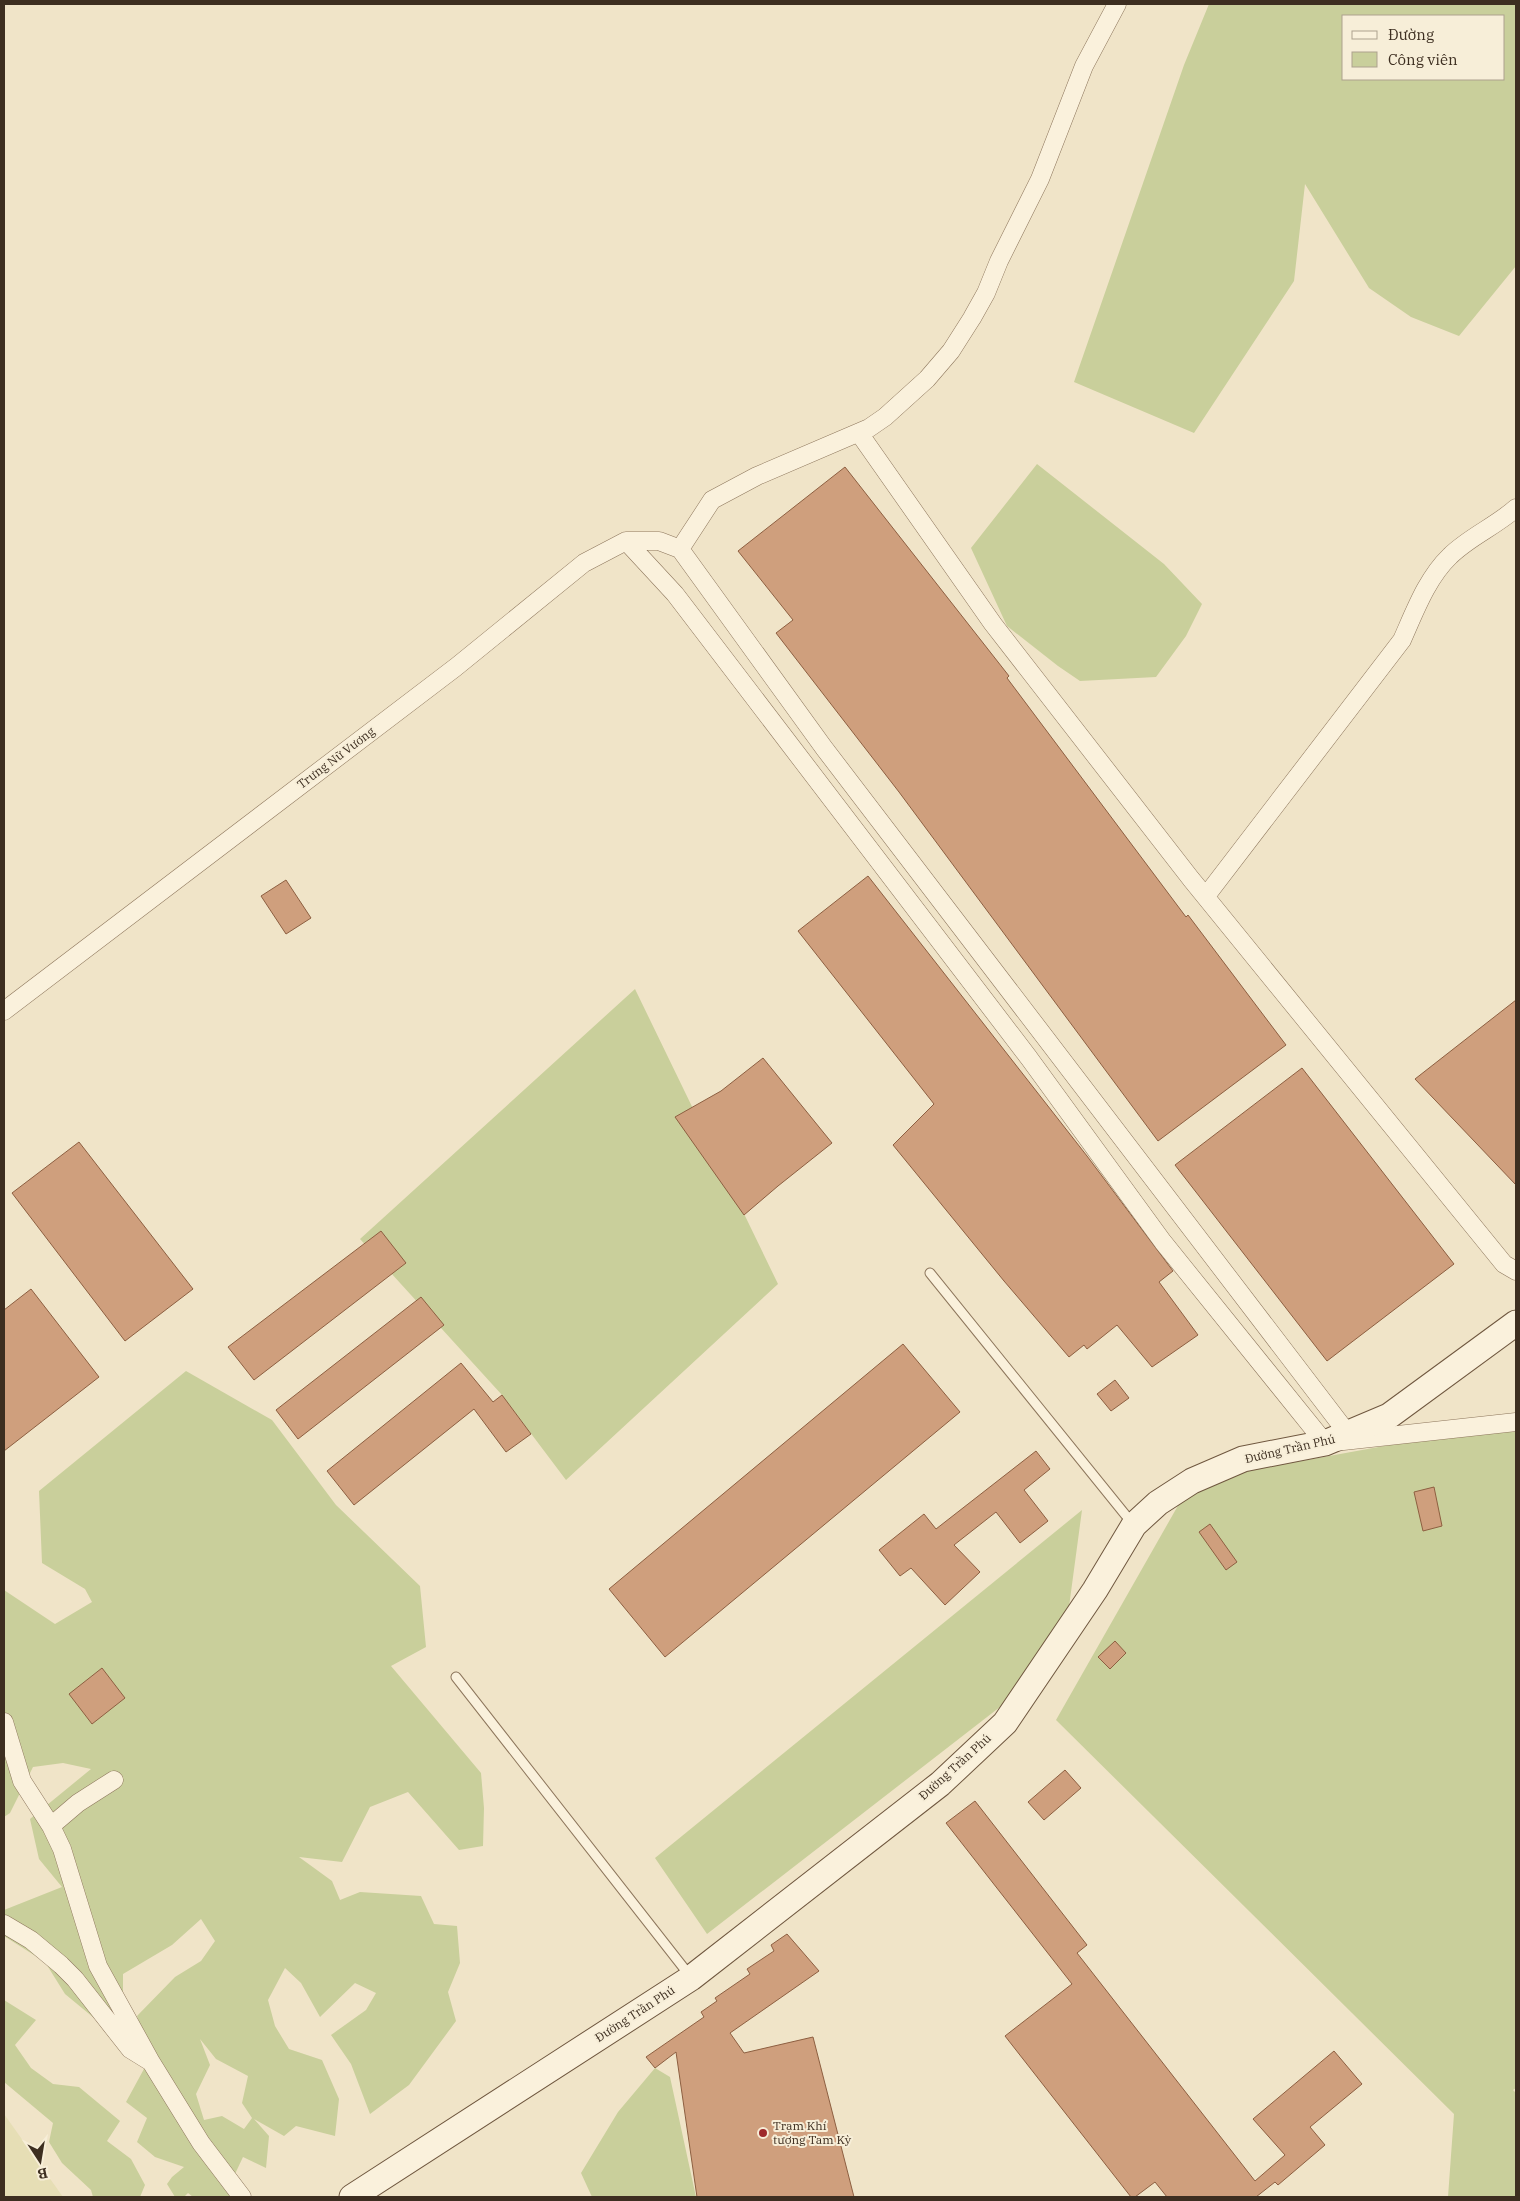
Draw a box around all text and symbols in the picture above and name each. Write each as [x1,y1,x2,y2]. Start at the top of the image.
legend [1342,15,1505,80]
text: Đường [1388,25,1434,44]
text: Công viên [1388,50,1458,69]
street label: Trưng Nữ Vương [294,723,378,792]
street label: Đường Trần Phú [1243,1431,1337,1466]
street label: Đường Trần Phú [915,1730,994,1803]
street label: Đường Trần Phú [592,1982,678,2045]
place label: Trạm Khí tượng Tam Kỳ [773,2118,852,2147]
marker: Trạm Khí tượng Tam Kỳ [757,2127,769,2139]
north arrow [15,2136,65,2186]
text: B [36,2164,49,2184]

